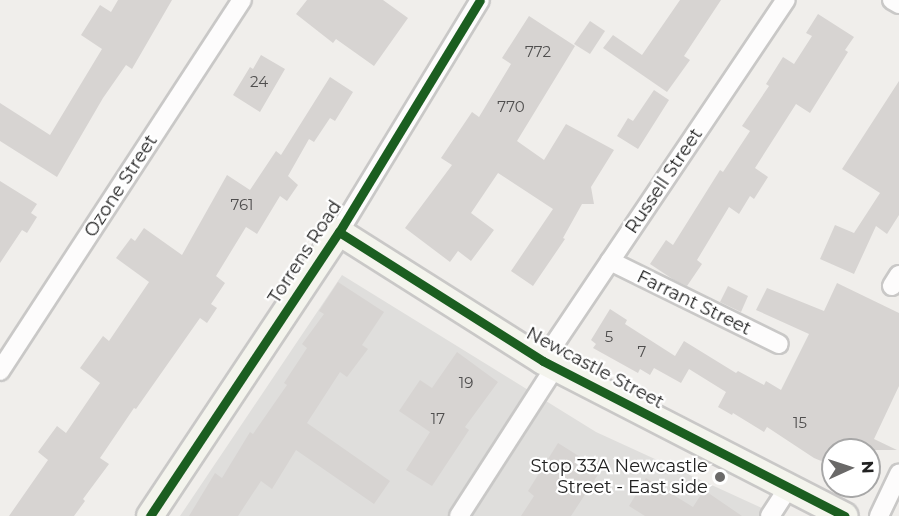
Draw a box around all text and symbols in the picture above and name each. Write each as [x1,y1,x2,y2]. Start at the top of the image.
house number: 772 [525,43,551,61]
house number: 24 [250,73,268,91]
house number: 770 [497,98,525,116]
street label: Russell Street [621,124,707,238]
street label: Ozone Street [80,131,162,241]
house number: 761 [230,196,254,214]
street label: Torrens Road [264,197,346,307]
street label: Farrant Street [633,266,755,340]
street label: Newcastle Street [523,323,667,413]
house number: 5 [605,328,613,346]
house number: 7 [638,343,646,361]
house number: 19 [459,374,473,392]
house number: 17 [431,410,445,428]
house number: 15 [793,414,807,432]
north arrow [821,438,881,498]
place label: Stop 33A Newcastle Street - East side [530,456,708,498]
text: N [858,460,877,474]
marker: Stop 33A Newcastle Street - East side [713,470,727,484]

